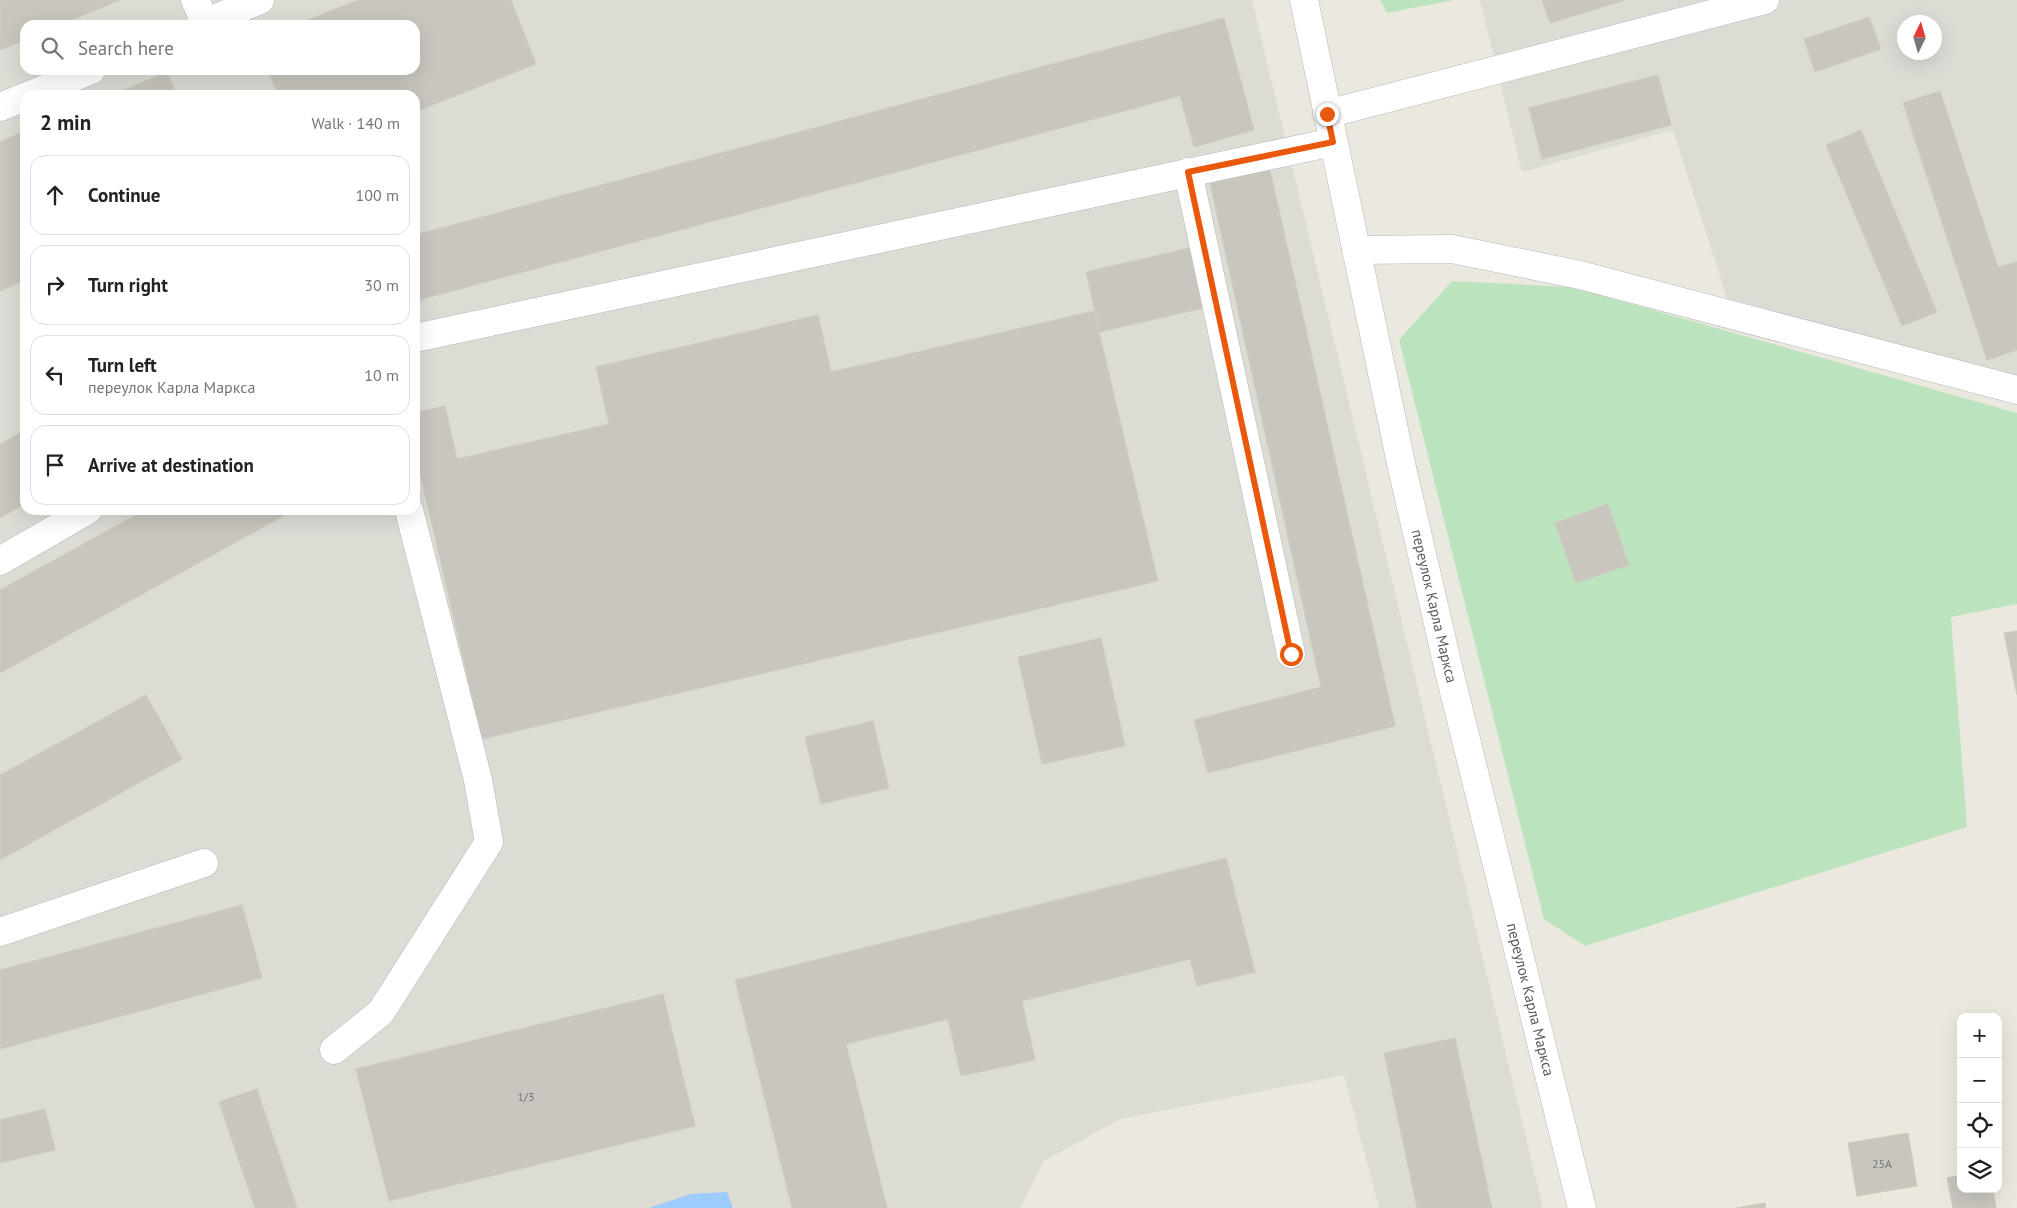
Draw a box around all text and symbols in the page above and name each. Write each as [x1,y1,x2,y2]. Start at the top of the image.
north arrow [1897,15,1942,60]
search box [20,20,420,75]
icon: search [38,34,66,62]
text: Search here [78,36,174,60]
route end [1316,103,1339,126]
text: 2 min [40,109,91,136]
text: Walk · 140 m [311,113,400,133]
icon: ahead [41,181,69,209]
text: Continue [88,183,160,207]
text: 100 m [356,185,399,205]
icon: right [41,271,69,299]
text: Turn right [88,273,168,297]
text: 30 m [364,275,399,295]
text: Turn left [88,353,157,377]
icon: left [41,361,69,389]
text: 10 m [364,365,399,385]
text: переулок Карла Маркса [88,377,255,397]
icon: arrive [41,451,69,479]
text: Arrive at destination [88,453,254,477]
street label: переулок Карла Маркса [1408,527,1462,685]
route start [1280,643,1303,666]
street label: переулок Карла Маркса [1503,921,1559,1078]
map controls [1957,1013,2002,1193]
button: + [1957,1013,2002,1058]
button: − [1957,1058,2002,1103]
house number: 1/3 [517,1089,535,1104]
button: locate [1957,1103,2002,1148]
button: layers [1957,1148,2002,1193]
house number: 25А [1872,1156,1892,1171]

